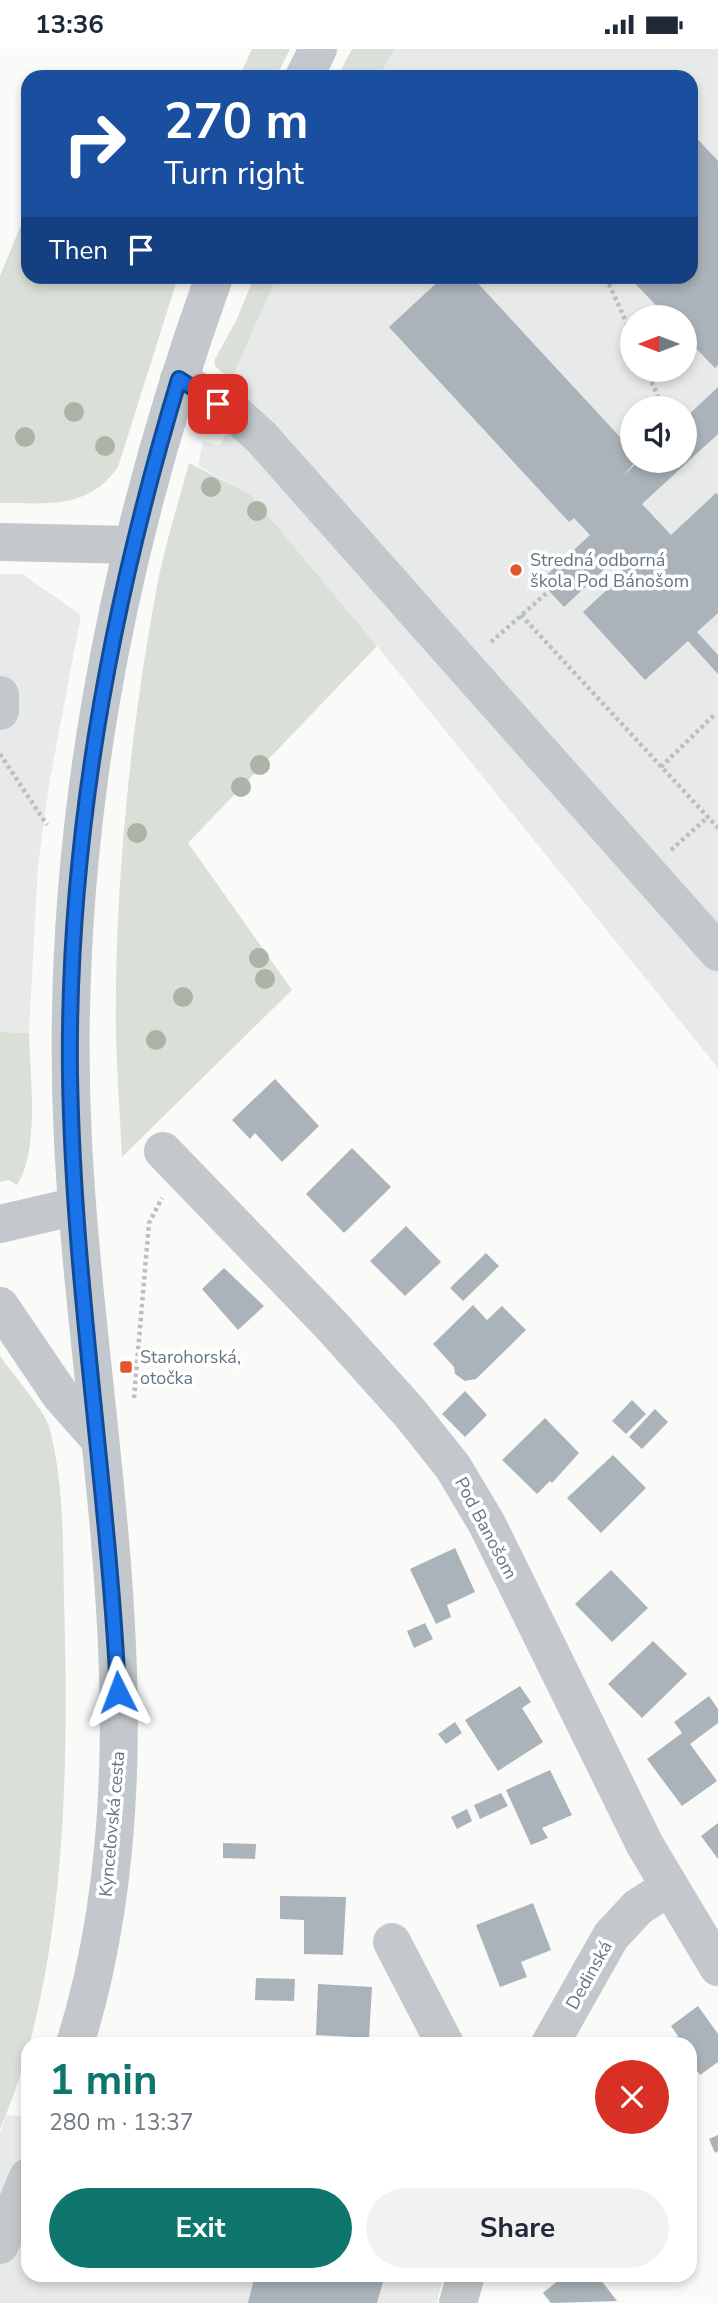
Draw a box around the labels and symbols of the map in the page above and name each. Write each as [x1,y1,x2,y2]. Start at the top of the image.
north arrow [620,305,696,381]
pin [188,374,248,434]
place label: Stredná odborná škola Pod Bánošom [530,548,689,593]
marker: Stredná odborná škola Pod Bánošom [508,562,524,578]
place label: Starohorská, otočka [140,1345,241,1390]
marker: Starohorská, otočka [118,1359,134,1375]
street label: Pod Banošom [449,1473,523,1583]
position arrow [81,1655,155,1729]
street label: Kynceľovská cesta [94,1750,130,1898]
street label: Dedinská [560,1936,618,2014]

